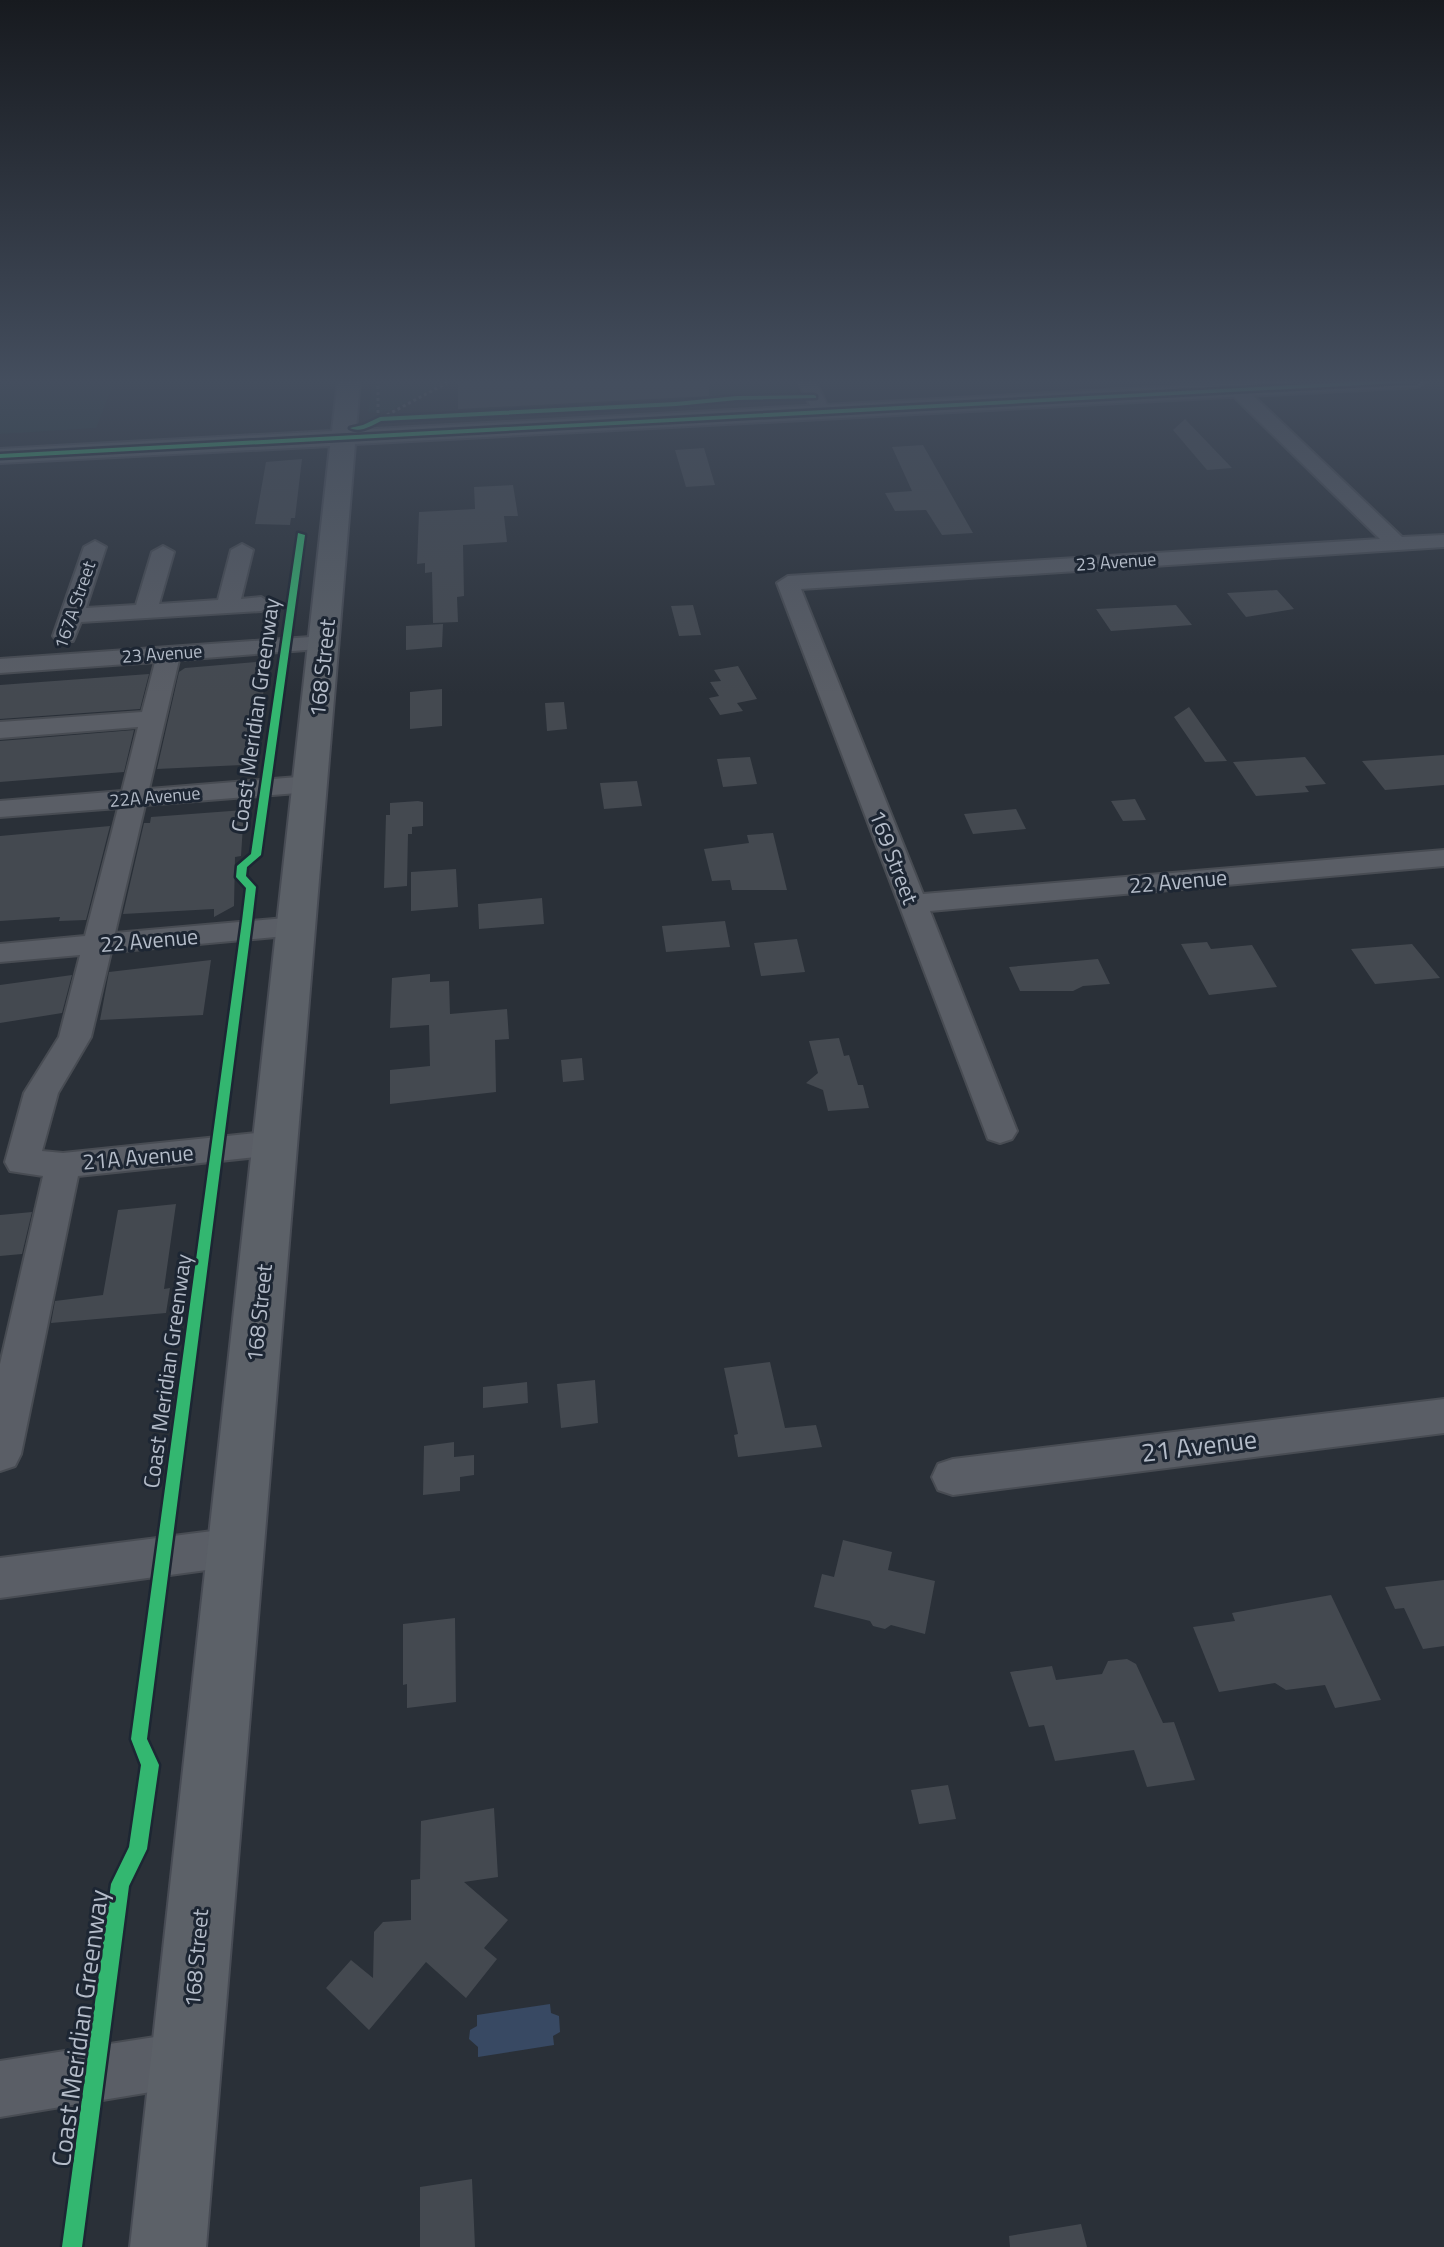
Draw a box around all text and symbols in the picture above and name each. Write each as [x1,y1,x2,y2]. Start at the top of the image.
street label: 23 Avenue [1075,545,1157,578]
street label: 167A Street [47,557,102,652]
street label: Coast Meridian Greenway [222,595,288,834]
street label: 168 Street [300,617,344,719]
street label: 23 Avenue [121,637,203,670]
street label: 22A Avenue [108,779,202,814]
street label: 169 Street [860,805,928,909]
street label: 22 Avenue [1128,860,1228,902]
street label: 22 Avenue [99,919,199,961]
street label: 21A Avenue [81,1135,195,1179]
street label: Coast Meridian Greenway [134,1251,200,1490]
street label: 168 Street [237,1262,281,1364]
street label: 21 Avenue [1139,1419,1259,1472]
street label: Coast Meridian Greenway [41,1887,118,2169]
street label: 168 Street [175,1907,217,2009]

